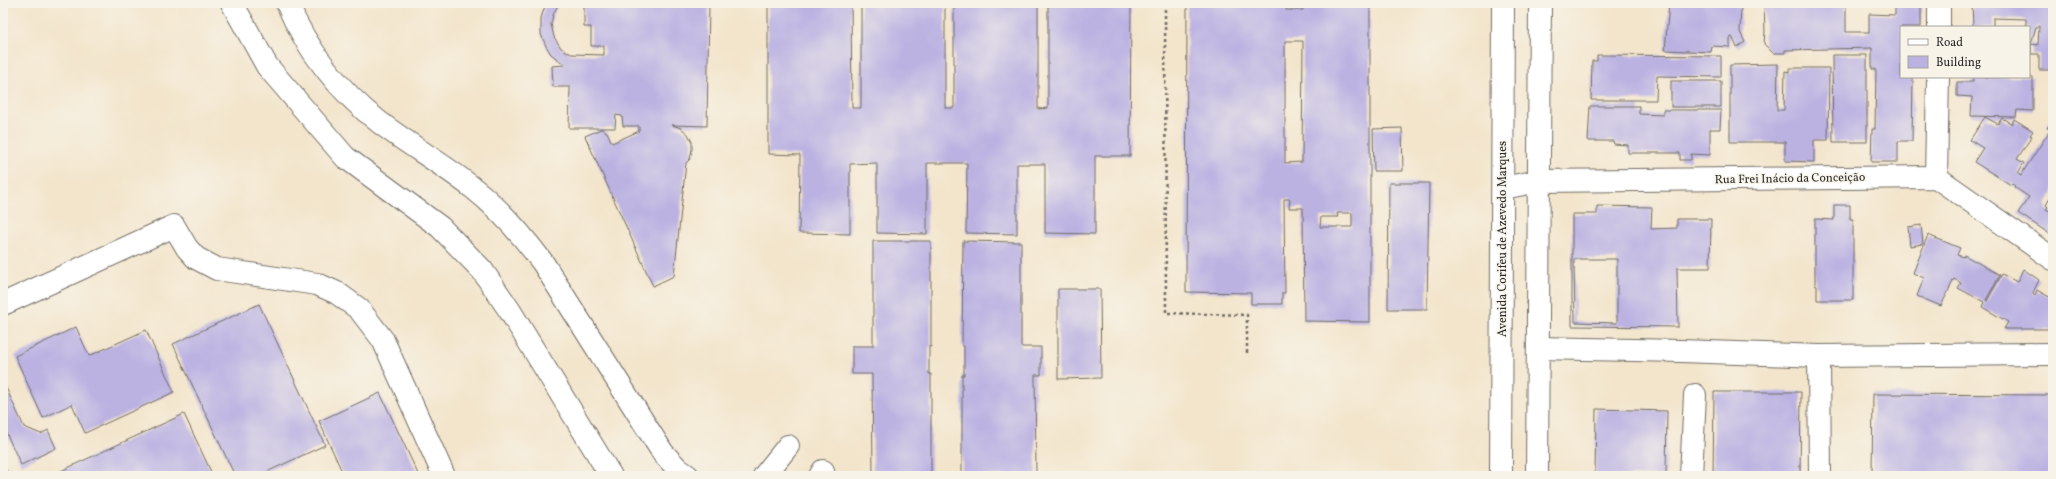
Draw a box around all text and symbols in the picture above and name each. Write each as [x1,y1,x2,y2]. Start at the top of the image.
legend [1900,26,2030,78]
text: Road [1936,35,1963,51]
text: Building [1936,55,1981,71]
street label: Avenida Corifeu de Azevedo Marques [1495,141,1511,337]
street label: Rua Frei Inácio da Conceição [1715,170,1865,188]

